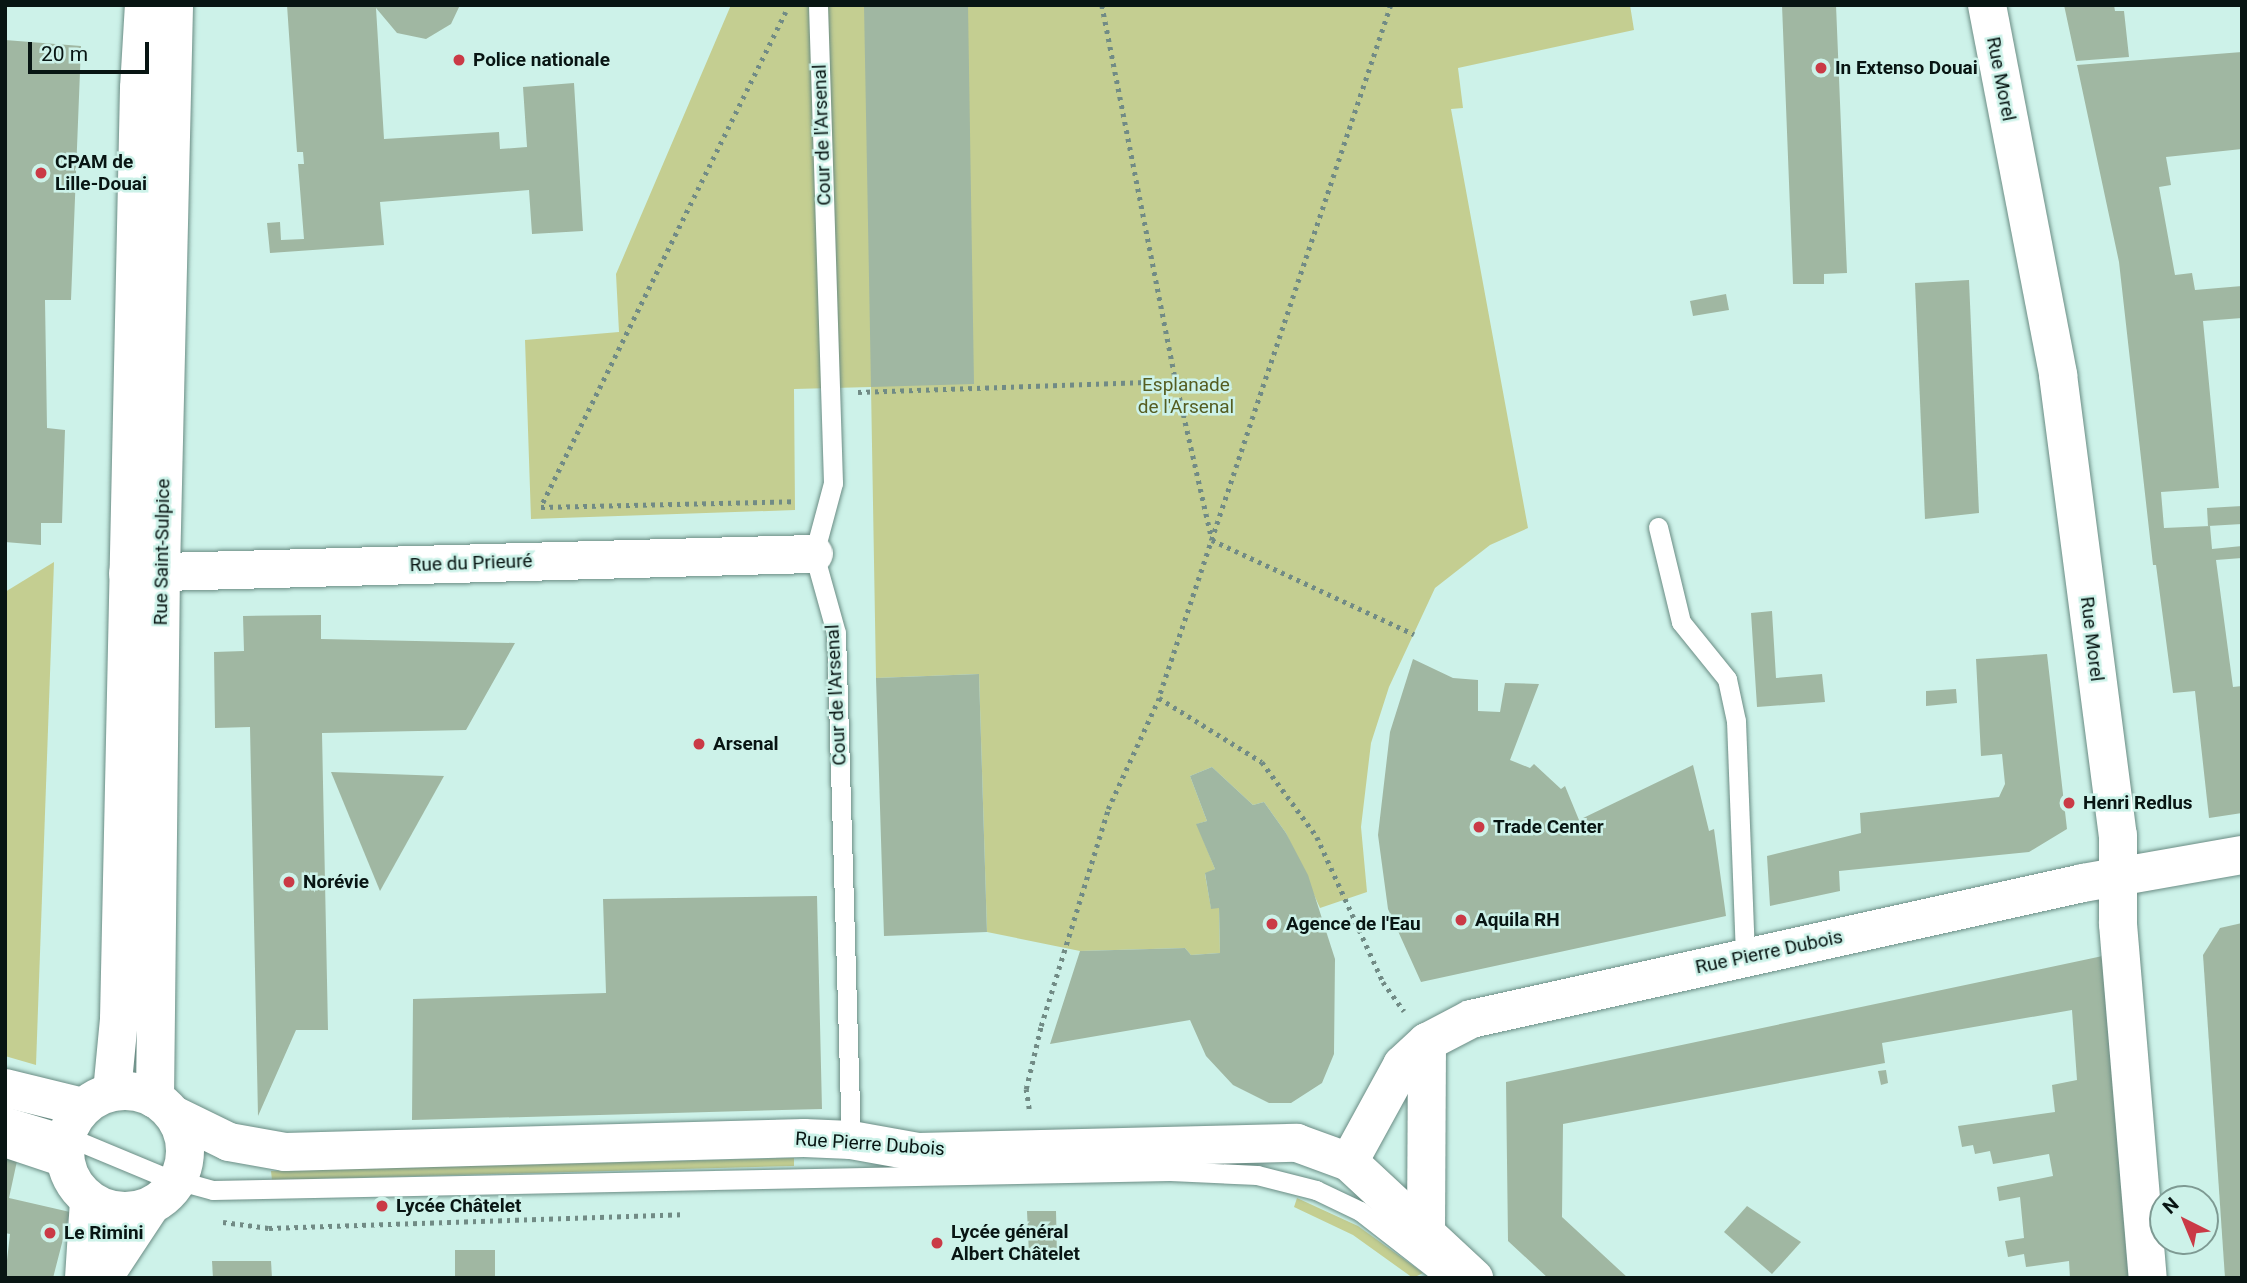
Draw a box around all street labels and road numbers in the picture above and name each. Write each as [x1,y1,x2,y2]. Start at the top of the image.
street label: Rue Morel [1982,35,2020,123]
street label: Cour de l'Arsenal [808,64,836,206]
street label: Rue Saint-Sulpice [149,478,175,626]
street label: Rue du Prieuré [409,549,533,577]
street label: Rue Morel [2075,595,2109,683]
street label: Cour de l'Arsenal [821,624,851,766]
street label: Rue Pierre Dubois [1693,925,1845,979]
street label: Rue Pierre Dubois [794,1127,946,1161]

